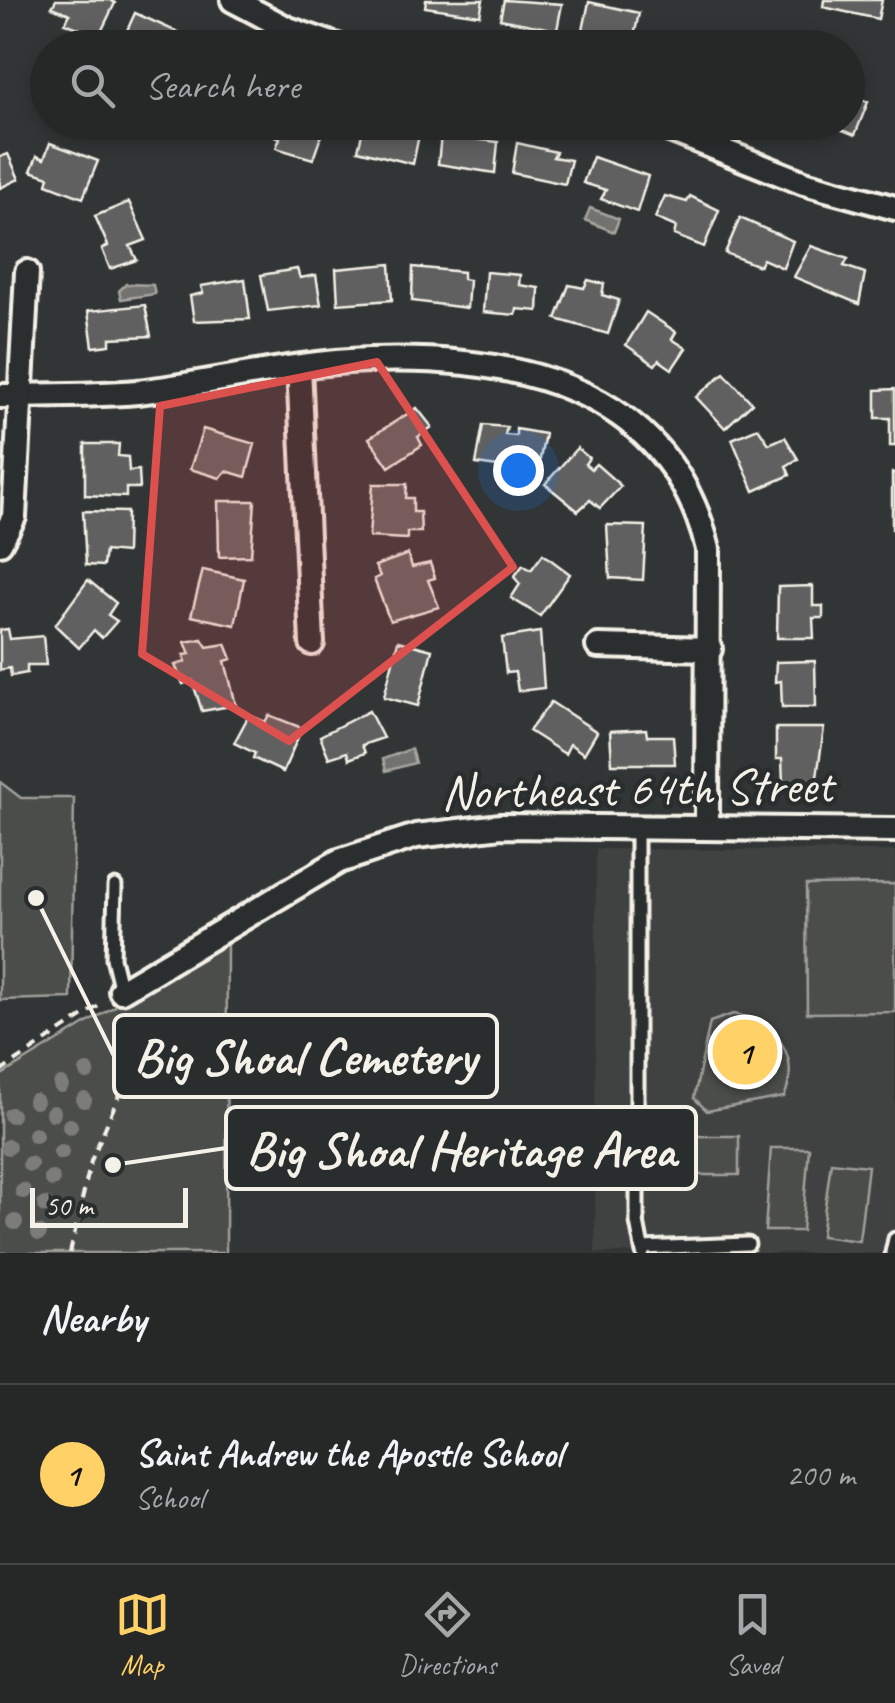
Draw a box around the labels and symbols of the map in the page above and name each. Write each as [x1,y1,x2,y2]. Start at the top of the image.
your location [493,445,544,496]
street label: Northeast 64th Street [441,754,838,823]
pin: 1 [712,1014,778,1090]
callout: Big Shoal Cemetery [114,1015,497,1097]
text: Big Shoal Cemetery [134,1024,482,1090]
callout: Big Shoal Heritage Area [226,1107,696,1189]
text: Big Shoal Heritage Area [246,1117,680,1183]
scale bar [30,1183,188,1228]

